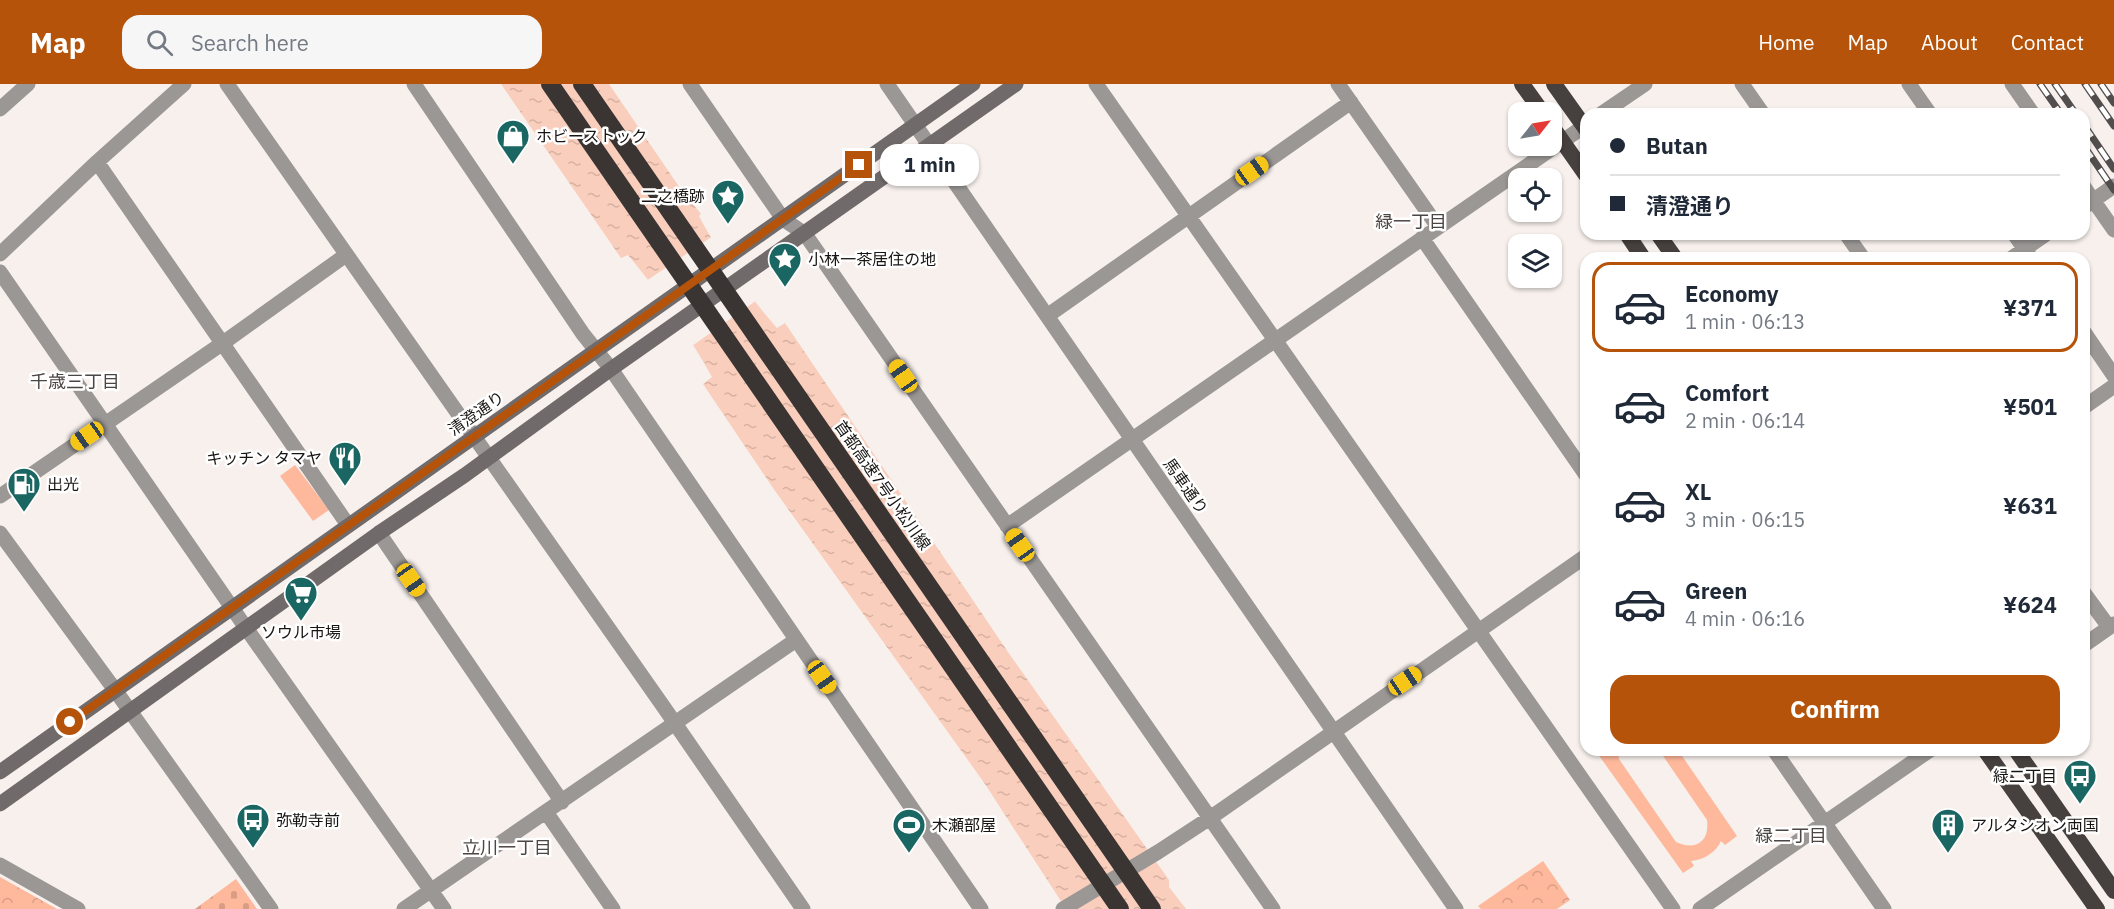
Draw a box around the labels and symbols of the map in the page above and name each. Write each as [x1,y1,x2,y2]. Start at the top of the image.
north arrow [1508,102,1562,156]
shop icon: ホビーストック [495,118,531,165]
place label: ホビーストック [536,126,647,146]
callout: 1 min [880,144,979,186]
route end [845,151,872,178]
car [1232,153,1272,189]
place icon: 二之橋跡 [710,178,746,225]
place label: 二之橋跡 [641,186,705,206]
district label: 緑一丁目 [1375,210,1447,233]
place icon: 小林一茶居住の地 [767,241,803,288]
place label: 小林一茶居住の地 [808,249,936,269]
car [885,356,921,396]
district label: 千歳三丁目 [30,370,120,393]
street label: 清澄通り [444,386,508,440]
street label: 首都高速7号小松川線 [831,416,935,554]
car [67,418,107,454]
restaurant icon: キッチン タマヤ [327,440,363,487]
place label: キッチン タマヤ [206,448,322,468]
street label: 馬車通り [1159,454,1213,518]
fuel station icon: 出光 [6,466,42,513]
place label: 出光 [47,474,79,494]
car [1002,525,1038,565]
car [393,560,429,600]
supermarket icon: ソウル市場 [283,575,319,622]
place label: ソウル市場 [261,622,341,642]
car [804,657,840,697]
car [1385,663,1425,699]
route start [56,708,83,735]
bus stop icon: 緑二丁目 [2062,758,2098,805]
place label: 緑二丁目 [1993,766,2057,786]
bus stop icon: 弥勒寺前 [235,802,271,849]
sports icon: 木瀬部屋 [891,807,927,854]
building icon: アルタシオン両国 [1930,807,1966,854]
place label: 弥勒寺前 [276,810,340,830]
place label: 木瀬部屋 [932,815,996,835]
place label: アルタシオン両国 [1971,815,2099,835]
district label: 緑二丁目 [1755,824,1827,847]
district label: 立川一丁目 [462,836,552,859]

